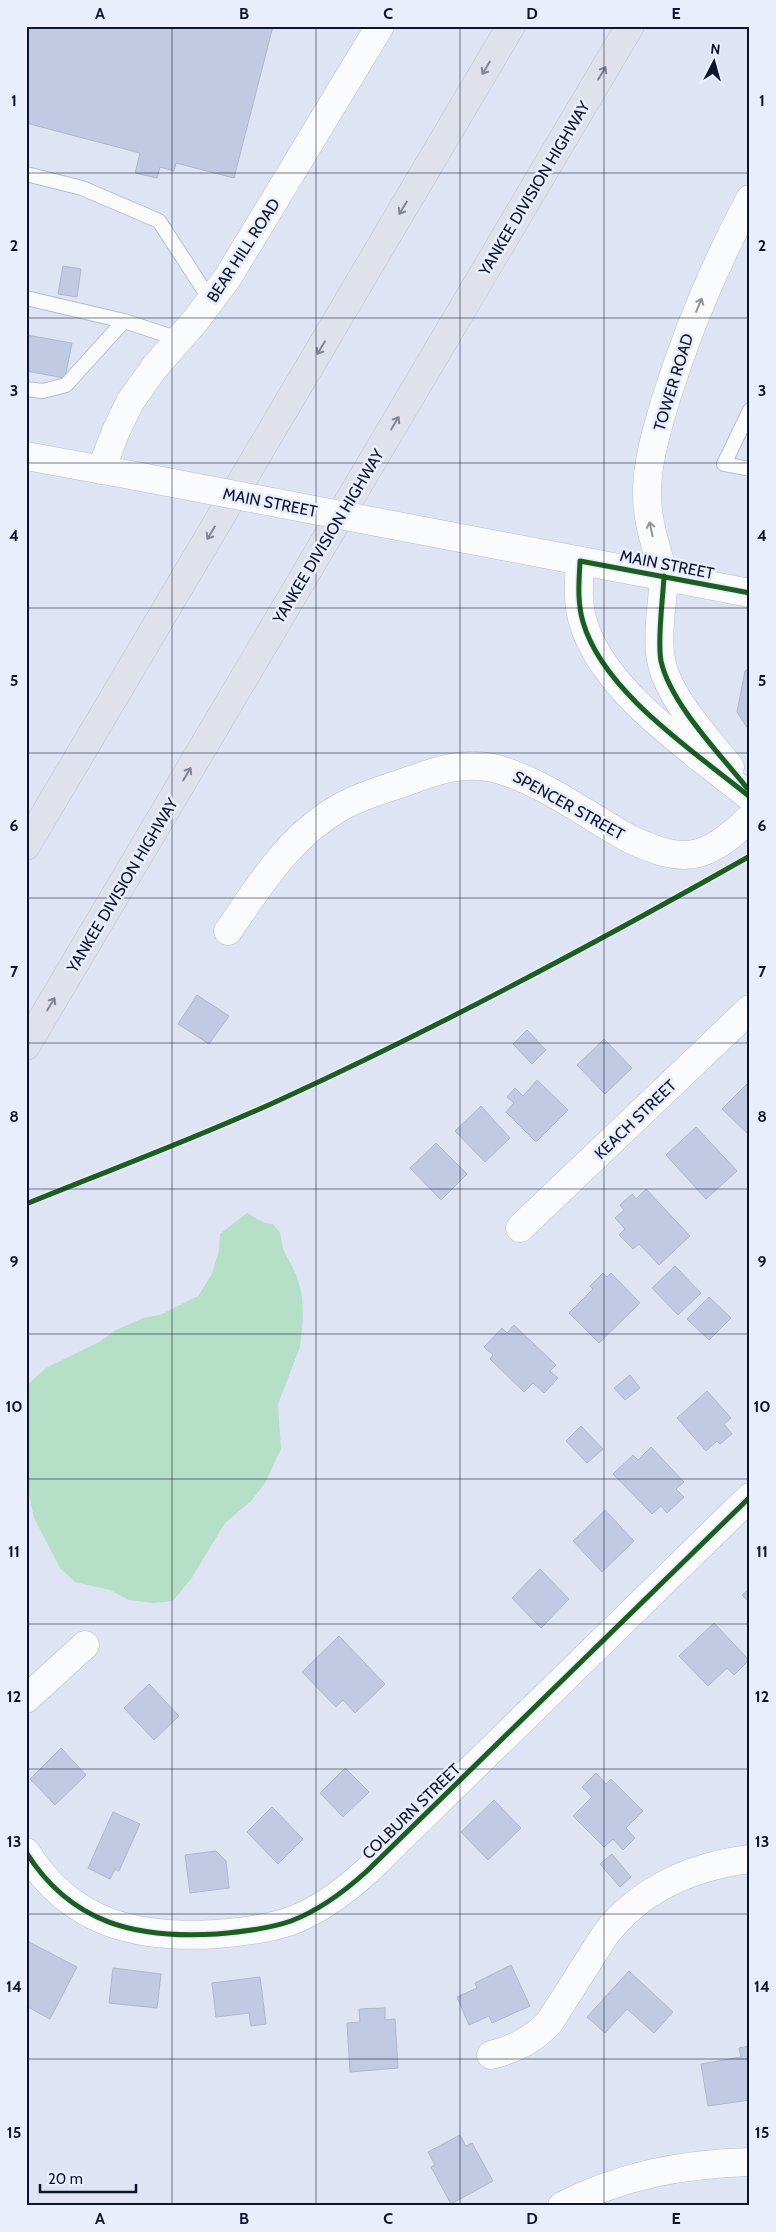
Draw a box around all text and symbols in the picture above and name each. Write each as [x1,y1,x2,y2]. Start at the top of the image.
text: A [95,4,105,23]
text: B [239,4,249,23]
text: C [383,4,393,23]
text: D [526,4,538,23]
text: E [671,4,681,23]
north arrow [688,38,738,88]
text: N [709,40,721,59]
one-way arrow [481,61,491,75]
one-way arrow [598,66,608,80]
text: 1 [11,91,17,110]
text: 1 [759,91,765,110]
street label: YANKEE DIVISION HIGHWAY [474,97,594,280]
street label: BEAR HILL ROAD [203,195,284,306]
one-way arrow [398,201,408,215]
text: 2 [10,236,18,255]
text: 2 [758,236,766,255]
one-way arrow [695,298,704,313]
street label: TOWER ROAD [650,331,697,433]
one-way arrow [315,340,325,354]
text: 3 [10,381,18,400]
text: 3 [758,381,766,400]
one-way arrow [390,417,400,431]
street label: YANKEE DIVISION HIGHWAY [268,445,388,628]
street label: MAIN STREET [221,484,319,521]
one-way arrow [646,522,655,538]
one-way arrow [206,525,216,539]
text: 4 [9,526,19,545]
text: 4 [757,526,767,545]
street label: MAIN STREET [618,546,716,583]
text: 5 [10,671,18,690]
text: 5 [758,671,766,690]
one-way arrow [183,767,193,781]
street label: SPENCER STREET [510,767,628,844]
street label: YANKEE DIVISION HIGHWAY [62,794,182,977]
text: 6 [10,816,19,835]
text: 6 [758,816,767,835]
text: 7 [10,962,19,981]
text: 7 [758,962,767,981]
one-way arrow [47,998,57,1012]
street label: KEACH STREET [591,1075,680,1163]
text: 8 [9,1107,19,1126]
text: 8 [757,1107,767,1126]
text: 9 [10,1252,19,1271]
text: 9 [758,1252,767,1271]
text: 10 [5,1397,23,1416]
text: 10 [753,1397,771,1416]
text: 11 [8,1542,20,1561]
text: 11 [756,1542,768,1561]
text: 12 [7,1687,21,1706]
text: 12 [755,1687,769,1706]
street label: COLBURN STREET [358,1759,465,1863]
text: 13 [7,1832,21,1851]
text: 13 [755,1832,769,1851]
text: 14 [6,1977,22,1996]
text: 14 [754,1977,770,1996]
text: 15 [7,2123,21,2142]
text: 15 [755,2123,769,2142]
scale bar [40,2162,136,2194]
text: 20 m [48,2170,83,2188]
text: A [95,2209,105,2228]
text: B [239,2209,249,2228]
text: C [383,2209,393,2228]
text: D [526,2209,538,2228]
text: E [671,2209,681,2228]

